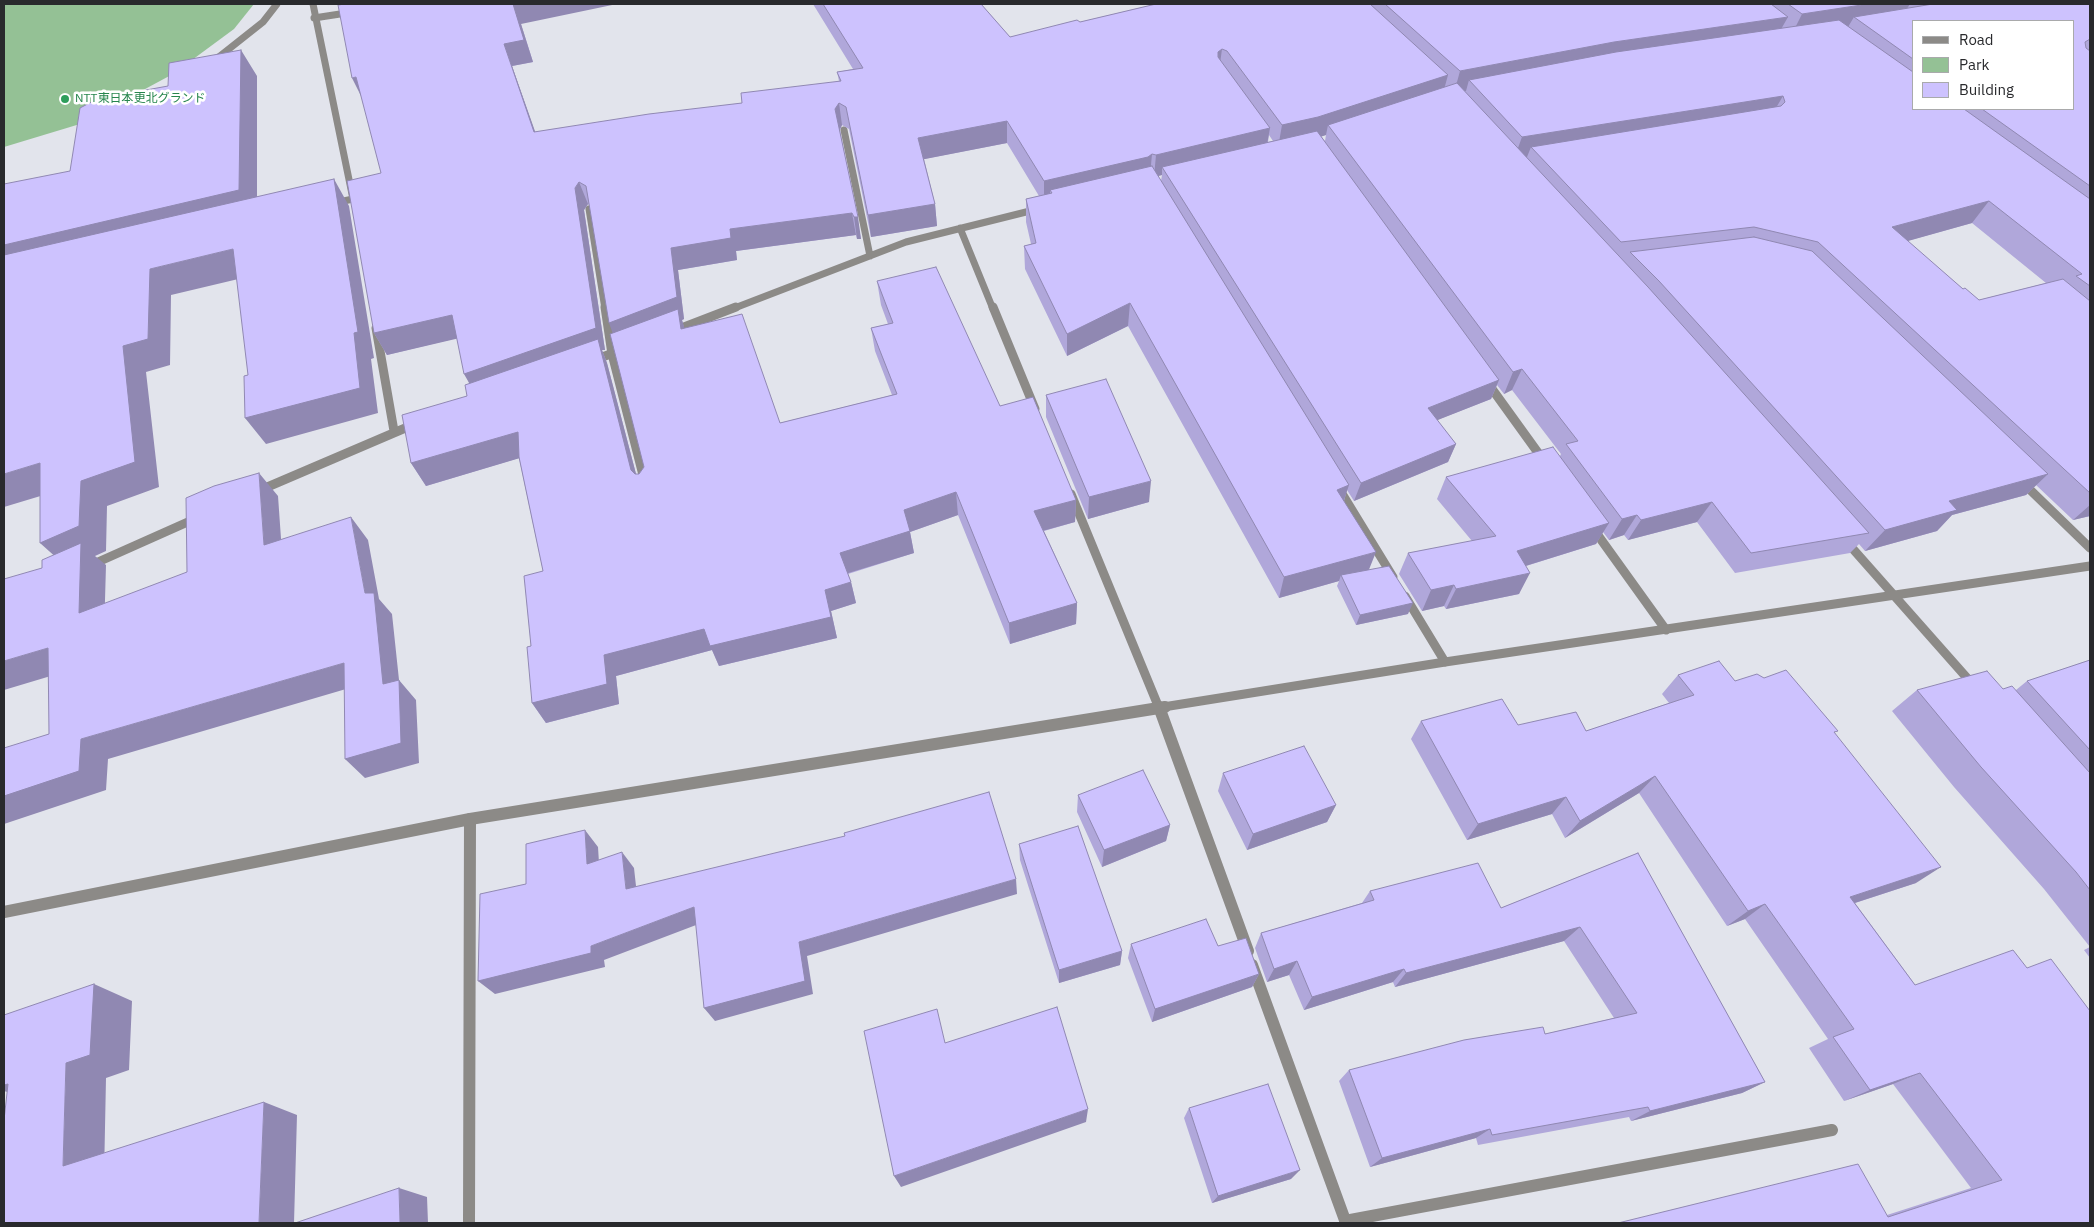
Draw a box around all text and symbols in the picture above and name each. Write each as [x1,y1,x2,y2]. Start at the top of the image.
legend [1912,20,2074,110]
text: Road [1959,30,1994,49]
text: Park [1959,55,1989,74]
text: Building [1959,80,2014,99]
place label: NTT東日本更北グランド [75,92,205,106]
marker: NTT東日本更北グランド [59,93,71,105]

